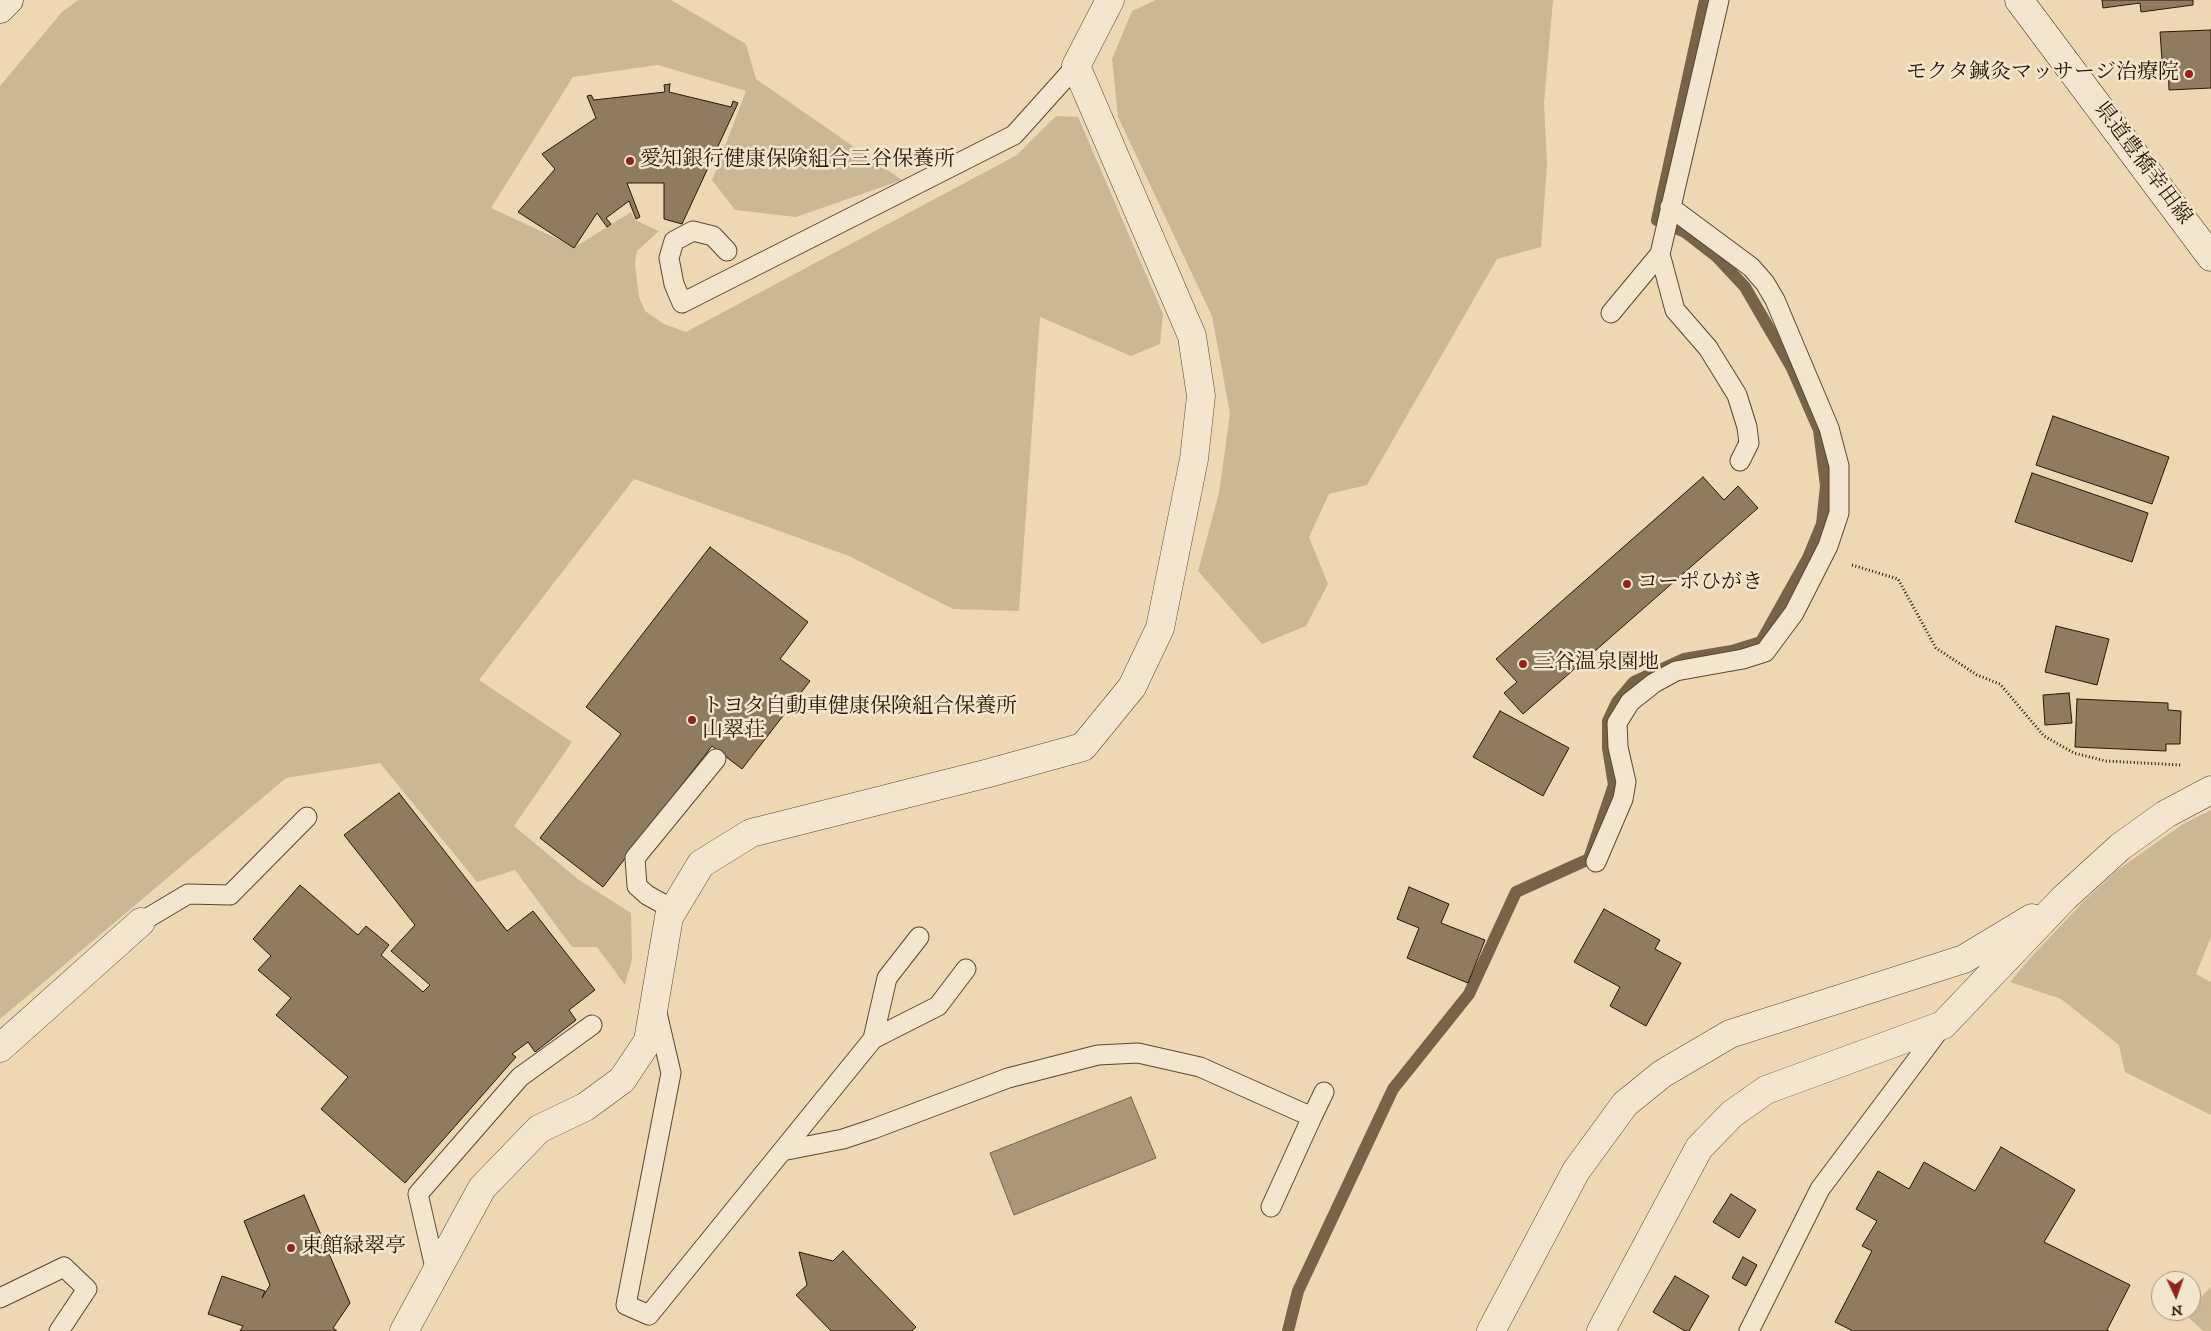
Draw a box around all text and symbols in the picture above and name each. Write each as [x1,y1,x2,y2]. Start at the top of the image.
place label: モクタ鍼灸マッサージ治療院 [1906,61,2179,87]
marker: モクタ鍼灸マッサージ治療院 [2183,68,2195,80]
street label: 県道豊橋幸田線 [2088,98,2196,230]
place label: 愛知銀行健康保険組合三谷保養所 [640,148,955,174]
marker: 愛知銀行健康保険組合三谷保養所 [624,155,636,167]
place label: コーポひがき [1637,571,1763,597]
marker: コーポひがき [1621,578,1633,590]
place label: 三谷温泉園地 [1533,651,1659,677]
marker: 三谷温泉園地 [1517,658,1529,670]
place label: トヨタ自動車健康保険組合保養所 山翠荘 [702,695,1017,745]
marker: トヨタ自動車健康保険組合保養所 山翠荘 [686,714,698,726]
place label: 東館緑翠亭 [301,1235,406,1261]
marker: 東館緑翠亭 [285,1242,297,1254]
north arrow [2151,1271,2201,1321]
text: N [2171,1301,2183,1319]

